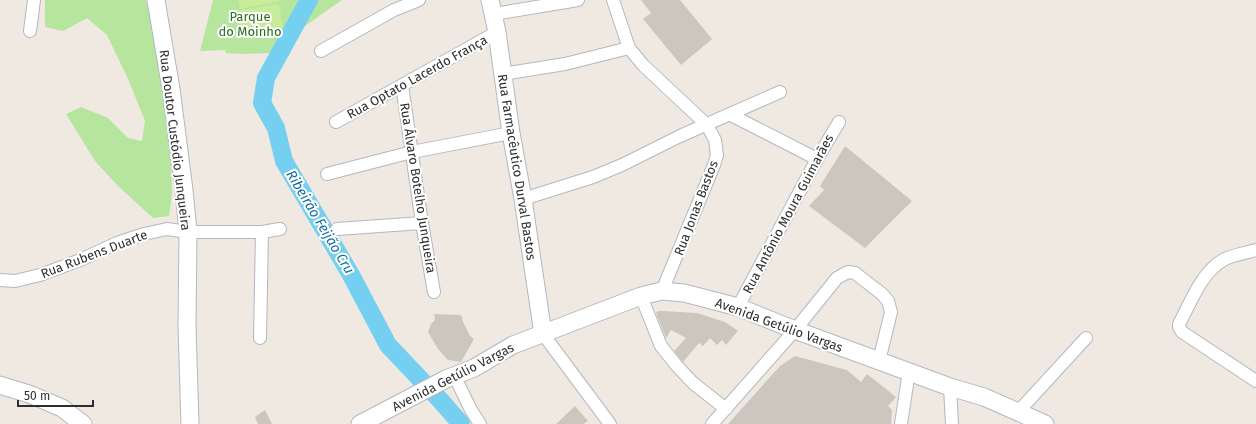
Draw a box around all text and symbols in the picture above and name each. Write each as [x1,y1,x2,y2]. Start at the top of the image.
park label: Parque do Moinho [218,9,282,39]
street label: Rua Optato Lacerdo França [344,32,490,122]
street label: Rua Doutor Custódio Junqueira [156,49,194,231]
street label: Rua Farmacêutico Durval Bastos [495,73,539,261]
street label: Rua Álvaro Botelho Junqueira [397,102,439,274]
street label: Rua Antônio Moura Guimarães [740,132,836,296]
street label: Rua Jonas Bastos [671,158,721,258]
water label: Ribeirão Feijão Cru [282,167,358,277]
street label: Rua Rubens Duarte [39,227,149,281]
street label: Avenida Getúlio Vargas [713,295,845,355]
street label: Avenida Getúlio Vargas [390,340,516,414]
scale bar [18,382,93,408]
text: 50 m [24,389,50,403]

